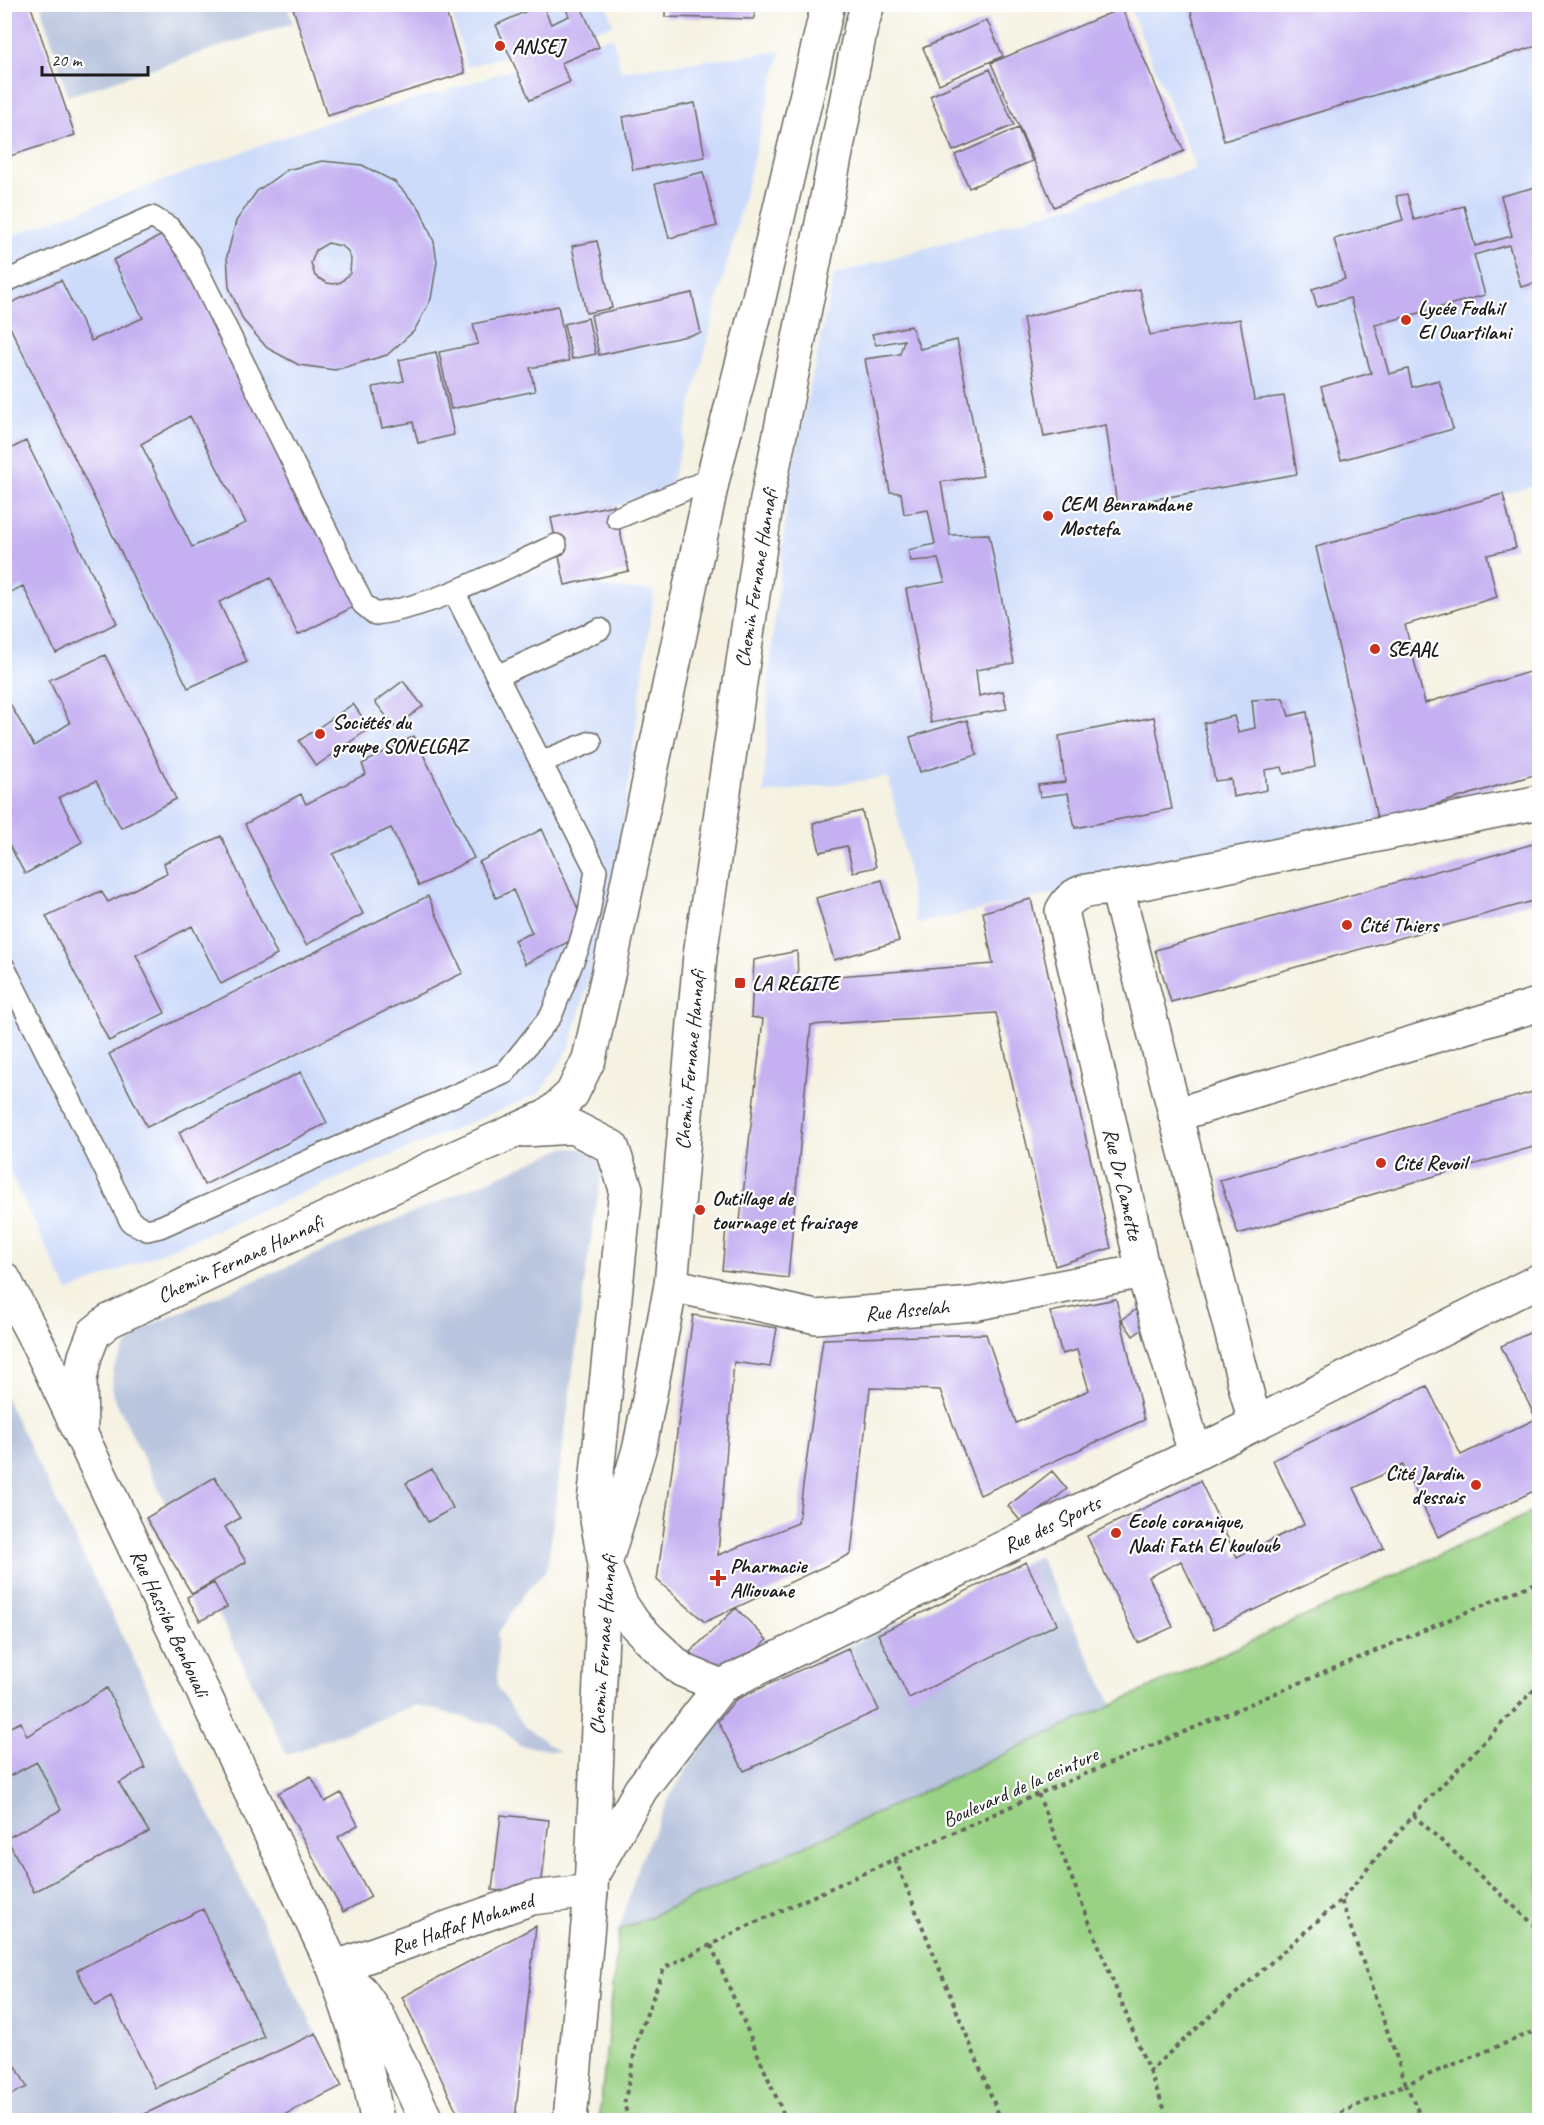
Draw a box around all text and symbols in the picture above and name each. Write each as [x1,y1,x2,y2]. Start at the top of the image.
place label: ANSEJ [512,33,568,59]
scale bar [42,39,148,77]
marker: ANSEJ [493,39,507,53]
text: 20 m [51,49,84,71]
place label: Lycée Fodhil El Ouartilani [1418,295,1513,345]
marker: Lycée Fodhil El Ouartilani [1399,313,1413,327]
street label: Chemin Fernane Hannafi [729,485,783,669]
place label: CEM Benramdane Mostefa [1060,491,1193,541]
marker: CEM Benramdane Mostefa [1041,509,1055,523]
place label: SEAAL [1387,636,1439,662]
marker: SEAAL [1368,642,1382,656]
place label: Sociétés du groupe SONELGAZ [332,709,471,759]
marker: Sociétés du groupe SONELGAZ [313,727,327,741]
place label: Cité Thiers [1359,912,1441,938]
marker: Cité Thiers [1340,918,1354,932]
street label: Chemin Fernane Hannafi [669,967,711,1151]
place label: LA REGITE [752,970,841,996]
marker: LA REGITE [733,976,747,990]
street label: Rue Dr Camette [1097,1125,1149,1244]
place label: Cité Revoil [1393,1150,1471,1176]
marker: Cité Revoil [1374,1156,1388,1170]
place label: Outillage de tournage et fraisage [712,1185,858,1235]
marker: Outillage de tournage et fraisage [693,1203,707,1217]
street label: Chemin Fernane Hannafi [153,1208,329,1309]
street label: Rue Asselah [864,1293,951,1327]
place label: Cité Jardin d'essais [1385,1460,1467,1510]
marker: Cité Jardin d'essais [1469,1478,1483,1492]
street label: Rue des Sports [999,1489,1106,1559]
place label: Ecole coranique, Nadi Fath El kouloub [1128,1508,1281,1558]
marker: Ecole coranique, Nadi Fath El kouloub [1109,1526,1123,1540]
street label: Rue Hassiba Benbouali [125,1545,217,1703]
street label: Chemin Fernane Hannafi [584,1552,622,1736]
place label: Pharmacie Alliouane [730,1553,808,1603]
marker: Pharmacie Alliouane [711,1571,725,1585]
street label: Boulevard de la ceinture [938,1740,1104,1833]
street label: Rue Haffaf Mohamed [387,1886,540,1961]

